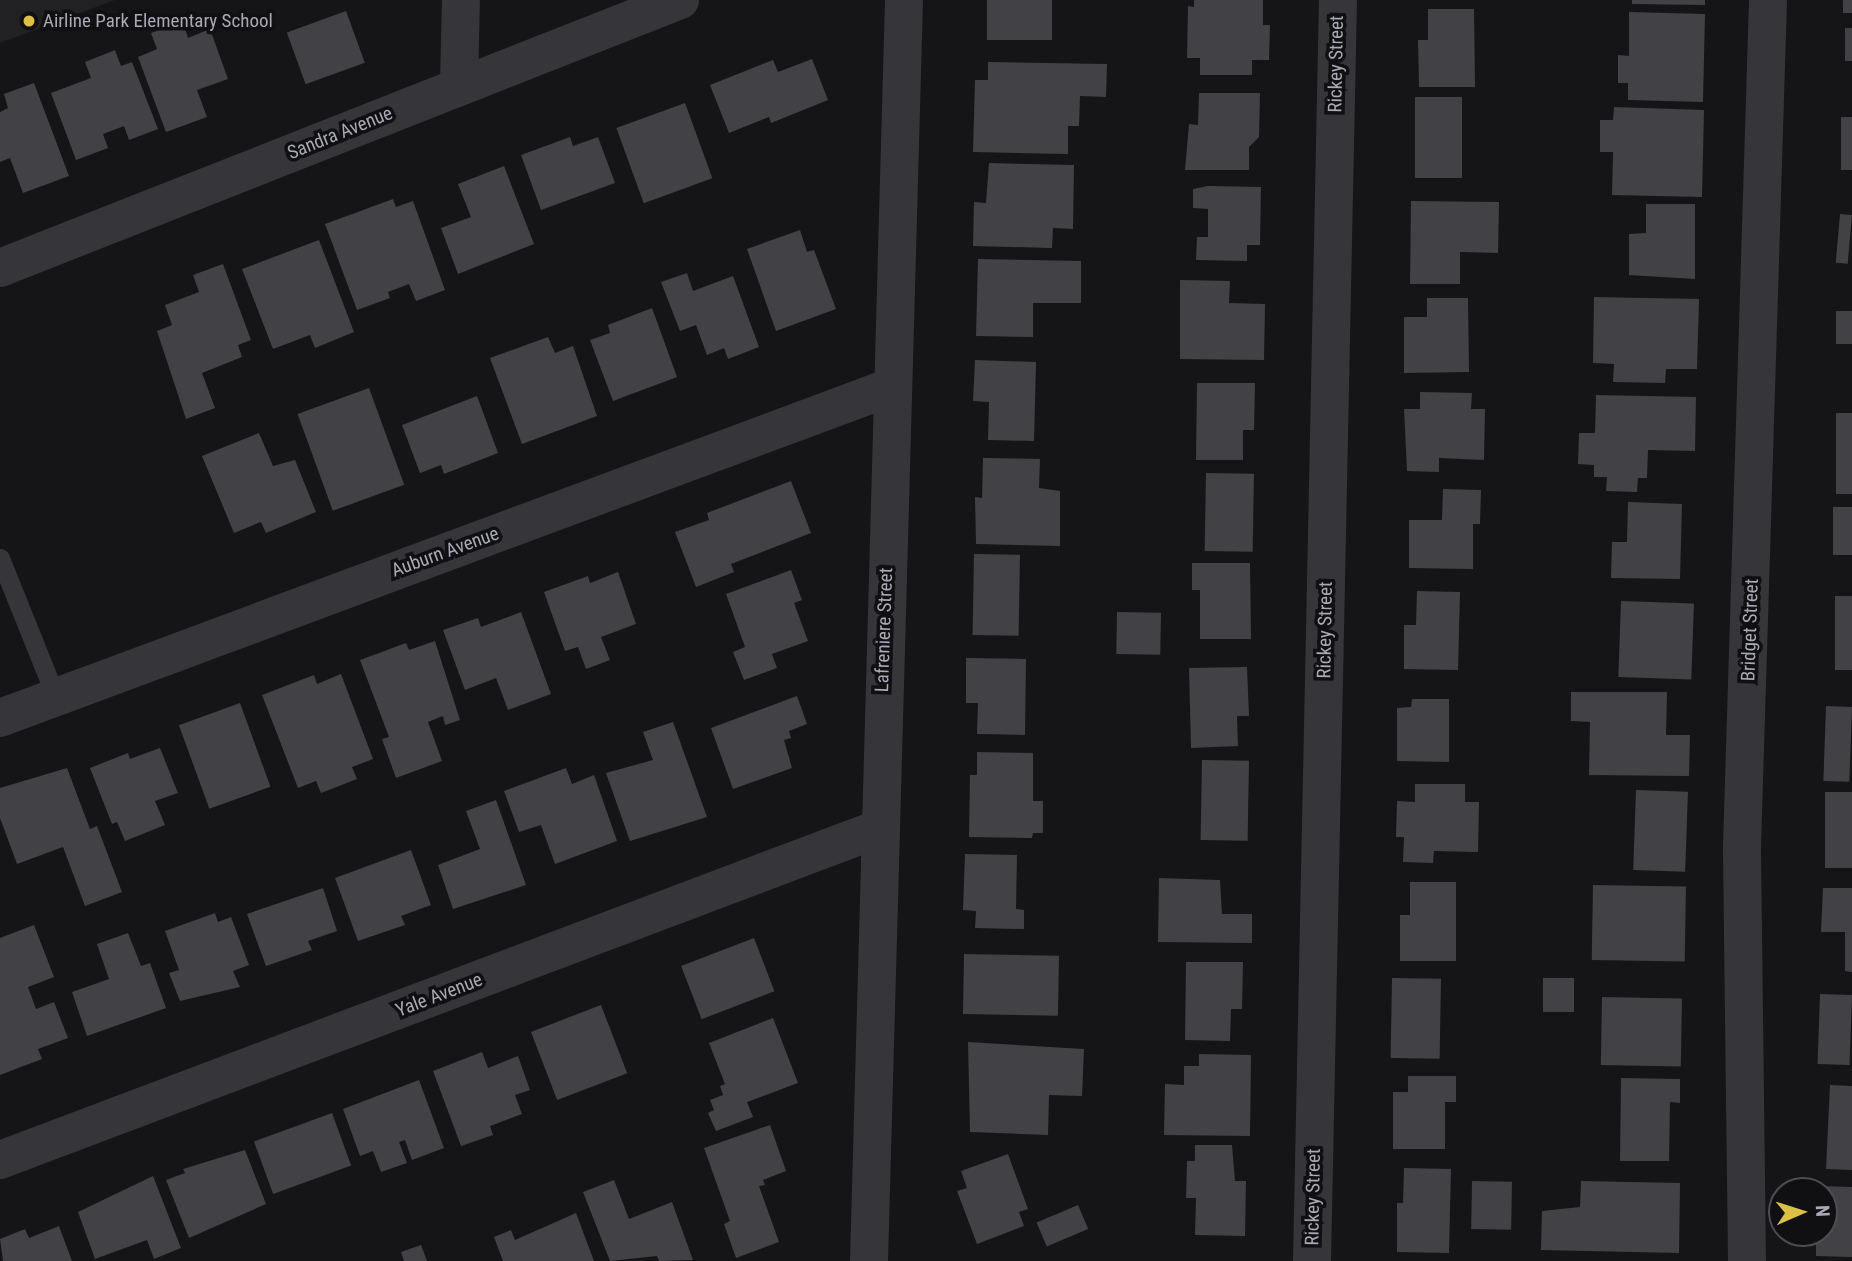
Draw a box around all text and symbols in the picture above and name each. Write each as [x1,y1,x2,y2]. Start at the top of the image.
place label: Airline Park Elementary School [43,10,273,32]
marker: Airline Park Elementary School [21,13,37,29]
street label: Rickey Street [1324,15,1348,113]
street label: Sandra Avenue [284,102,396,164]
street label: Auburn Avenue [388,522,502,582]
street label: Lafreniere Street [870,567,898,693]
street label: Bridget Street [1737,578,1763,682]
street label: Rickey Street [1313,581,1337,679]
street label: Yale Avenue [393,968,485,1022]
street label: Rickey Street [1301,1148,1325,1246]
north arrow [1768,1177,1838,1247]
text: N [1811,1205,1834,1217]

